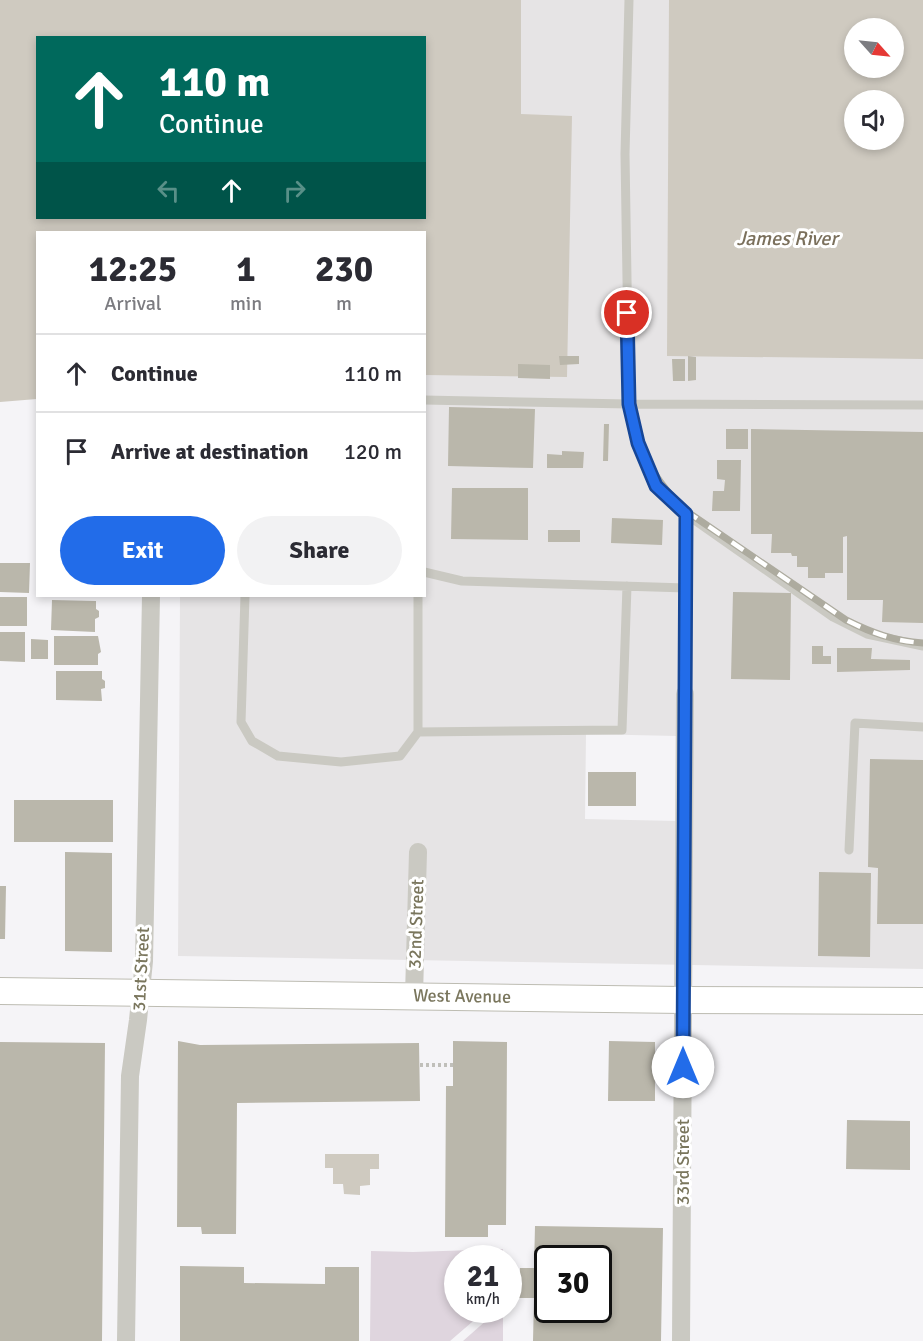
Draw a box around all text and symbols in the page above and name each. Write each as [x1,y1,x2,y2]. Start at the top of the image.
north arrow [844,18,904,78]
map controls [844,18,904,150]
text: 110 m [159,57,270,108]
icon: ahead [60,60,138,138]
button: sound [844,90,904,150]
text: Continue [159,108,264,141]
icon: left [152,174,185,207]
icon: ahead [215,174,248,207]
icon: right [278,174,311,207]
water label: James River [736,226,840,251]
text: 12:25 [89,247,177,292]
text: 1 [236,247,256,292]
text: 230 [315,247,373,292]
pin [601,287,652,338]
text: Arrival [104,291,162,316]
text: min [230,291,262,316]
text: m [336,291,352,316]
icon: arrive [610,296,643,329]
icon: ahead [60,357,93,390]
text: Continue [111,360,198,387]
text: 110 m [344,360,402,387]
icon: arrive [60,435,93,468]
text: Arrive at destination [111,438,308,465]
text: 120 m [344,438,402,465]
button: Exit [60,516,225,585]
button: Share [237,516,402,585]
street label: 32nd Street [403,879,429,969]
street label: 31st Street [128,926,154,1012]
street label: West Avenue [413,984,511,1008]
position arrow [651,1035,715,1099]
street label: 33rd Street [672,1119,694,1205]
speed limit sign: 30 [534,1245,612,1323]
text: 21 [467,1258,499,1295]
text: km/h [466,1290,500,1308]

